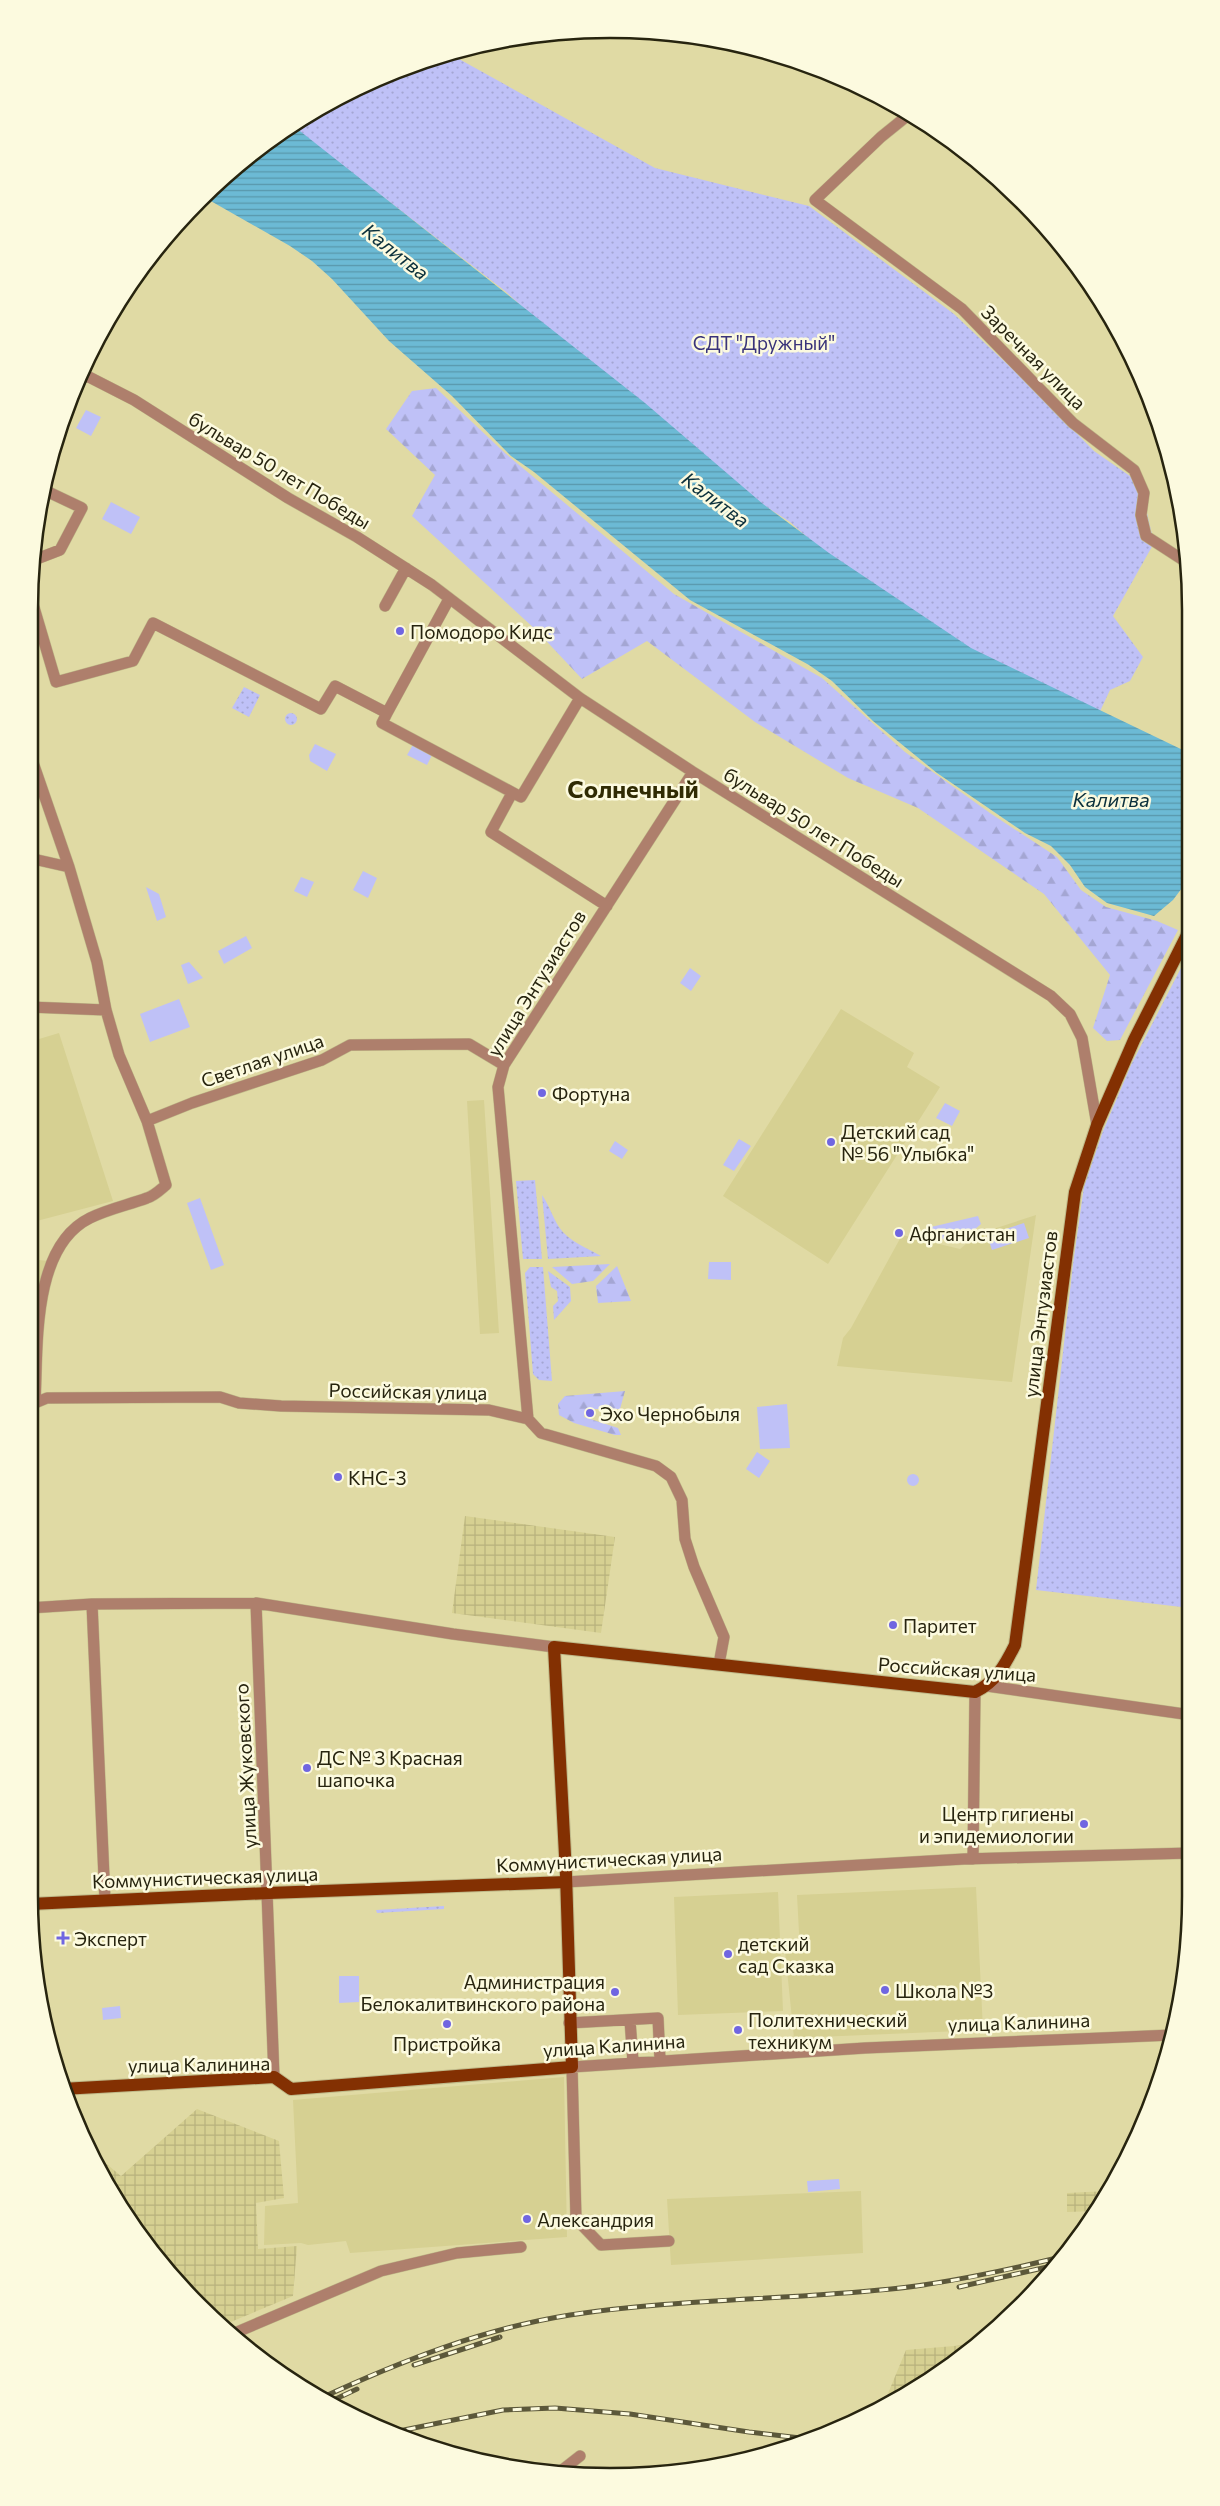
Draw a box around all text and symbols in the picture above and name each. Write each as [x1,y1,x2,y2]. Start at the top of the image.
water label: Калитва [358,218,434,284]
street label: Заречная улица [977,300,1091,414]
park label: СДТ "Дружный" [693,331,835,354]
street label: бульвар 50 лет Победы [185,407,375,533]
water label: Калитва [678,466,754,532]
place label: Помодоро Кидс [410,620,553,643]
marker: Помодоро Кидс [394,625,406,637]
street label: бульвар 50 лет Победы [720,762,908,892]
district label: Солнечный [567,774,699,803]
water label: Калитва [1072,787,1150,811]
street label: улица Энтузиастов [482,906,590,1060]
street label: Светлая улица [198,1028,326,1092]
place label: Фортуна [552,1082,630,1105]
marker: Фортуна [536,1087,548,1099]
place label: Детский сад № 56 "Улыбка" [841,1120,974,1165]
marker: Детский сад № 56 "Улыбка" [825,1136,837,1148]
place label: Афганистан [909,1222,1016,1245]
marker: Афганистан [893,1227,905,1239]
street label: улица Энтузиастов [1018,1229,1062,1399]
street label: Российская улица [329,1378,487,1404]
place label: Эхо Чернобыля [600,1402,740,1425]
marker: Эхо Чернобыля [584,1407,596,1419]
place label: КНС-3 [348,1466,407,1489]
marker: КНС-3 [332,1471,344,1483]
place label: Паритет [903,1614,977,1637]
marker: Паритет [887,1619,899,1631]
street label: Российская улица [877,1652,1037,1686]
street label: улица Жуковского [229,1683,261,1849]
place label: ДС № 3 Красная шапочка [317,1746,463,1791]
marker: ДС № 3 Красная шапочка [301,1762,313,1774]
place label: Центр гигиены и эпидемиологии [919,1802,1074,1847]
marker: Центр гигиены и эпидемиологии [1078,1818,1090,1830]
street label: Коммунистическая улица [495,1842,723,1876]
street label: Коммунистическая улица [92,1862,318,1892]
place label: Эксперт [74,1927,147,1950]
marker: Эксперт [56,1931,70,1945]
place label: детский сад Сказка [738,1932,834,1977]
marker: детский сад Сказка [722,1948,734,1960]
place label: Администрация Белокалитвинского района [361,1970,605,2015]
place label: Школа №3 [895,1979,993,2002]
marker: Школа №3 [879,1984,891,1996]
marker: Администрация Белокалитвинского района [609,1986,621,1998]
place label: Политехнический техникум [748,2008,907,2053]
street label: улица Калинина [947,2008,1091,2036]
marker: Пристройка [441,2018,453,2030]
marker: Политехнический техникум [732,2024,744,2036]
street label: улица Калинина [542,2029,686,2061]
place label: Пристройка [393,2032,501,2055]
street label: улица Калинина [128,2051,270,2077]
place label: Александрия [537,2208,654,2231]
marker: Александрия [521,2213,533,2225]

